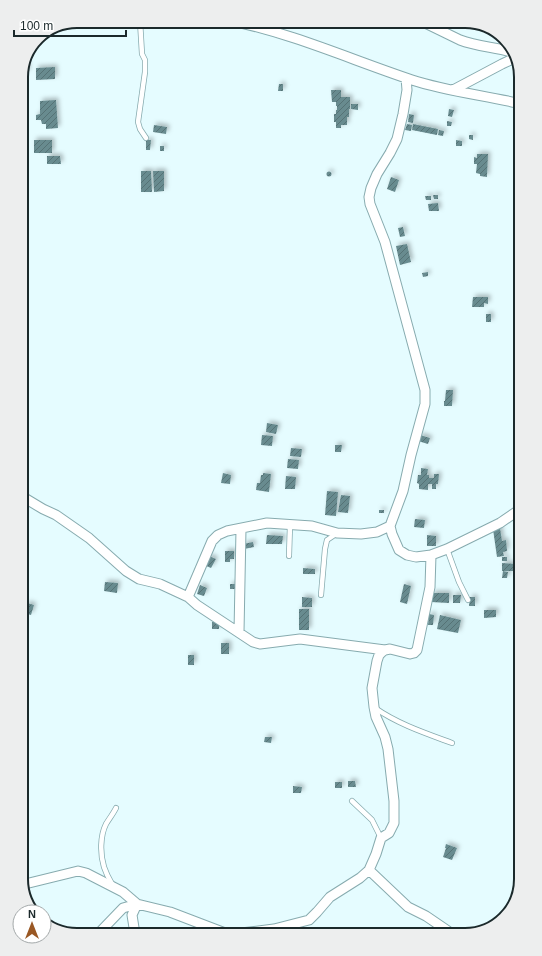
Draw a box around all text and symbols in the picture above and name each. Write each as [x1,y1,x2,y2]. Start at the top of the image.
scale bar [14,12,126,38]
text: 100 m [20,19,53,33]
north arrow [12,904,52,944]
text: N [28,908,36,920]

